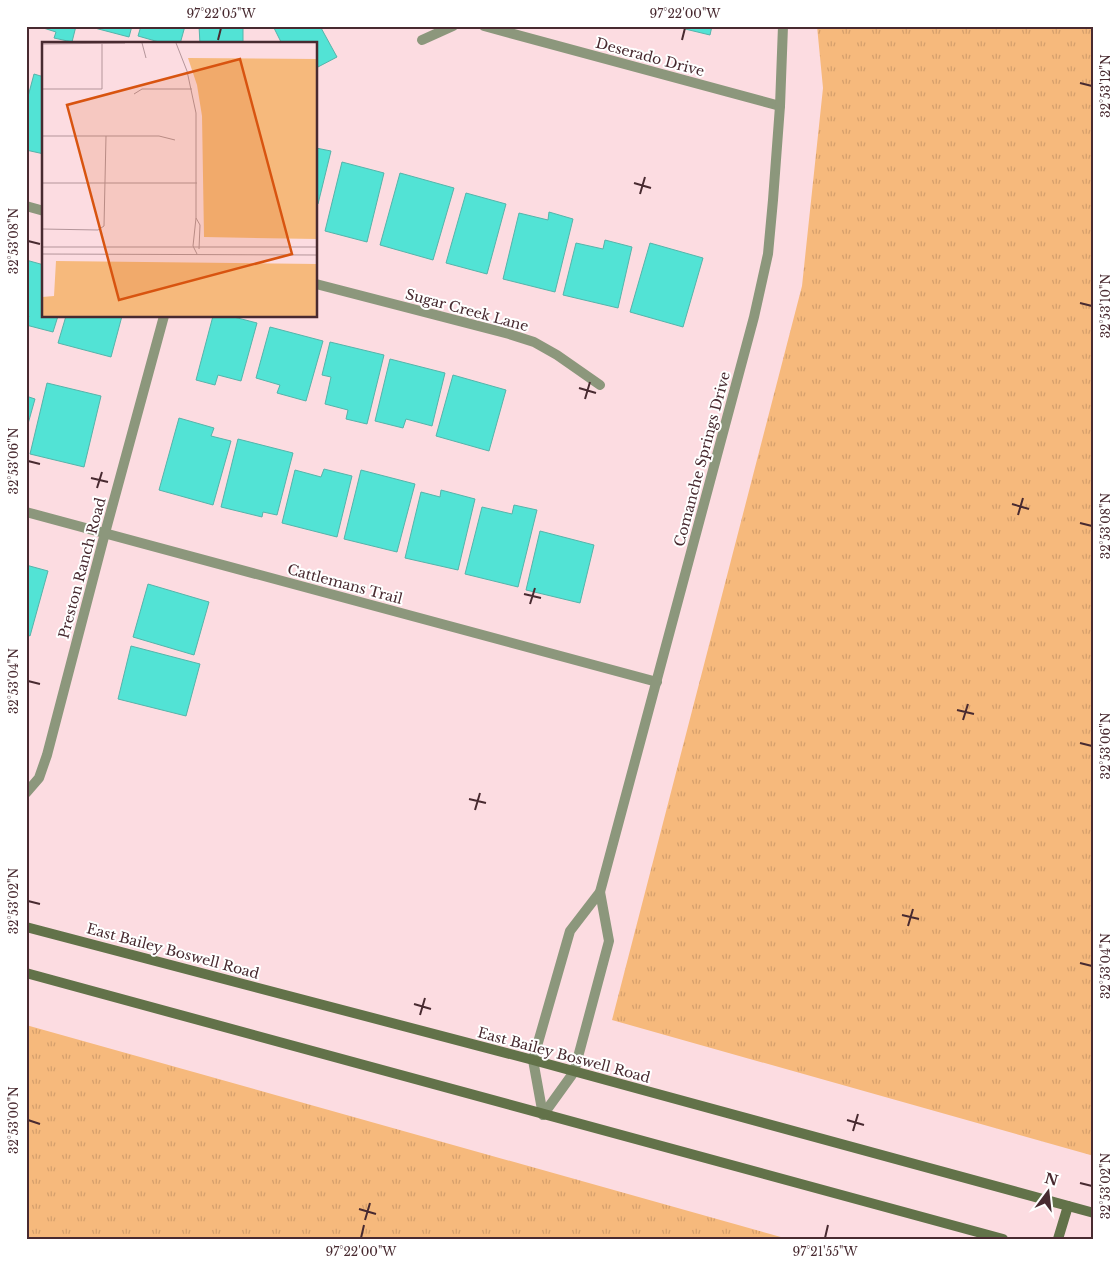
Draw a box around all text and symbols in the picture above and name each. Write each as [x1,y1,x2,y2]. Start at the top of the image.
text: 97°22'05"W [186,6,256,21]
text: 97°22'00"W [650,6,721,21]
street label: Deserado Drive [594,34,706,80]
inset map [42,42,318,318]
text: 32°53'12"N [1098,54,1113,118]
text: 32°53'08"N [6,208,21,274]
text: 32°53'10"N [1098,274,1113,338]
street label: Sugar Creek Lane [403,285,531,335]
street label: Comanche Springs Drive [670,370,734,548]
text: 32°53'06"N [6,427,21,495]
text: 32°53'08"N [1098,493,1113,559]
street label: Preston Ranch Road [54,495,110,641]
street label: Cattlemans Trail [285,560,405,608]
text: 32°53'04"N [6,648,21,714]
text: 32°53'06"N [1098,712,1113,780]
text: 32°53'02"N [6,867,21,934]
street label: East Bailey Boswell Road [85,919,262,983]
text: 32°53'04"N [1098,933,1113,999]
street label: East Bailey Boswell Road [476,1023,653,1087]
text: 32°53'00"N [6,1086,21,1154]
text: 32°53'02"N [1098,1152,1113,1219]
north arrow [1022,1168,1072,1218]
text: N [1043,1169,1060,1190]
text: 97°22'00"W [326,1244,397,1259]
text: 97°21'55"W [792,1244,858,1259]

